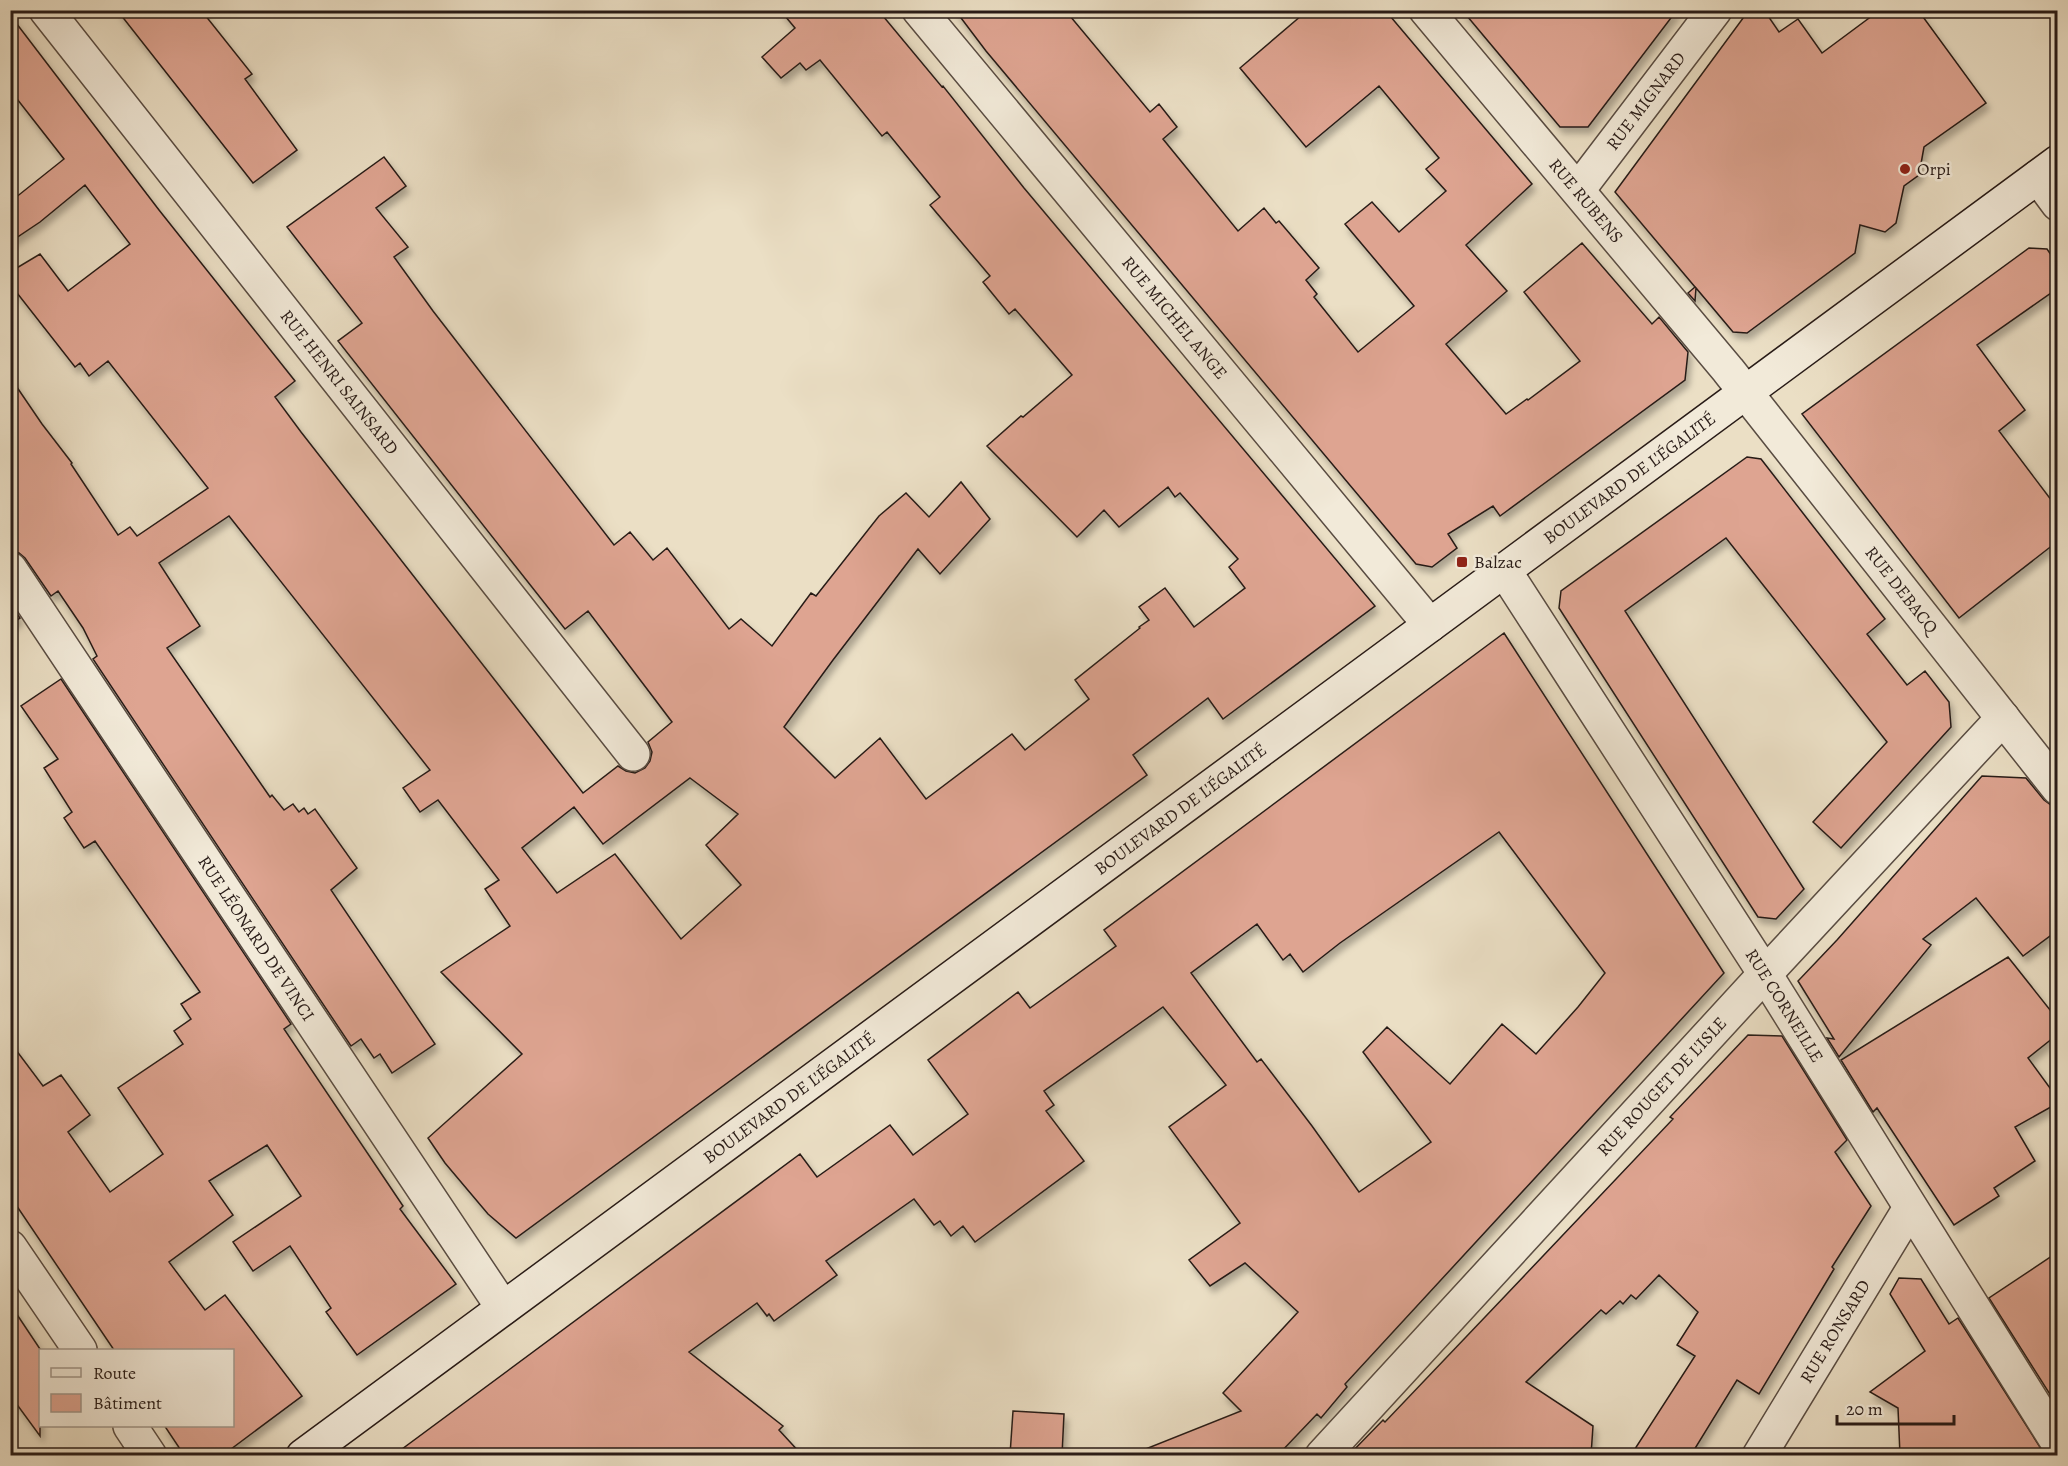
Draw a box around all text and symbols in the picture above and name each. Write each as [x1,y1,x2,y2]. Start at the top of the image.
street label: RUE MIGNARD [1601,47,1691,155]
street label: RUE RUBENS [1543,153,1629,248]
place label: Orpi [1917,157,1951,181]
marker: Orpi [1898,162,1912,176]
street label: RUE MICHEL ANGE [1116,251,1233,384]
street label: RUE HENRI SAINSARD [275,305,404,460]
street label: BOULEVARD DE L'ÉGALITÉ [1538,406,1720,550]
street label: RUE DEBACQ [1860,541,1945,640]
place label: Balzac [1474,550,1522,574]
marker: Balzac [1455,555,1469,569]
street label: BOULEVARD DE L'ÉGALITÉ [1089,738,1271,881]
street label: RUE LÉONARD DE VINCI [193,851,320,1026]
street label: RUE CORNEILLE [1740,944,1829,1067]
street label: RUE ROUGET DE L'ISLE [1591,1011,1732,1161]
street label: BOULEVARD DE L'ÉGALITÉ [698,1026,880,1169]
street label: RUE RONSARD [1794,1275,1876,1388]
legend [39,1349,234,1427]
text: Route [93,1361,136,1385]
scale bar [1837,1388,1954,1426]
text: Bâtiment [93,1391,162,1415]
text: 20 m [1846,1397,1883,1421]

